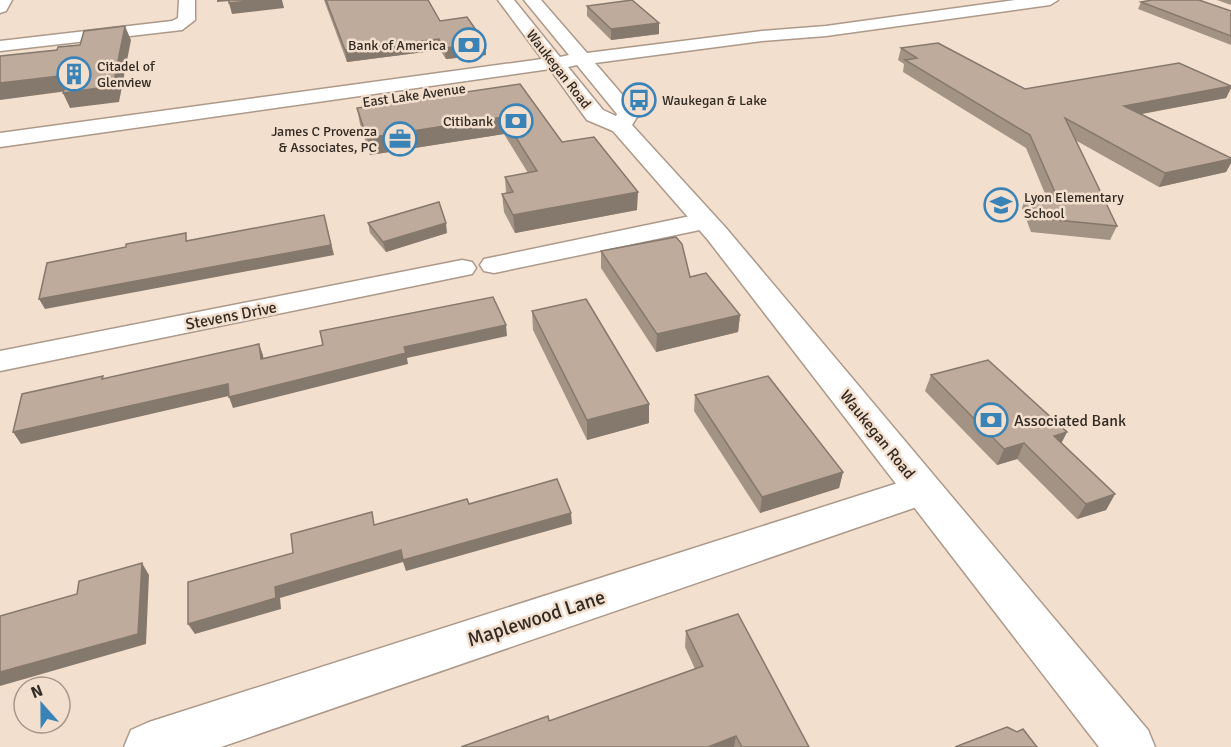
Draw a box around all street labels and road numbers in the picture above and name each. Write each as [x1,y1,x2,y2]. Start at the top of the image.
street label: Waukegan Road [523,27,595,112]
street label: East Lake Avenue [361,80,467,111]
street label: Stevens Drive [184,297,278,335]
street label: Waukegan Road [835,386,919,483]
street label: Maplewood Lane [464,584,608,653]

